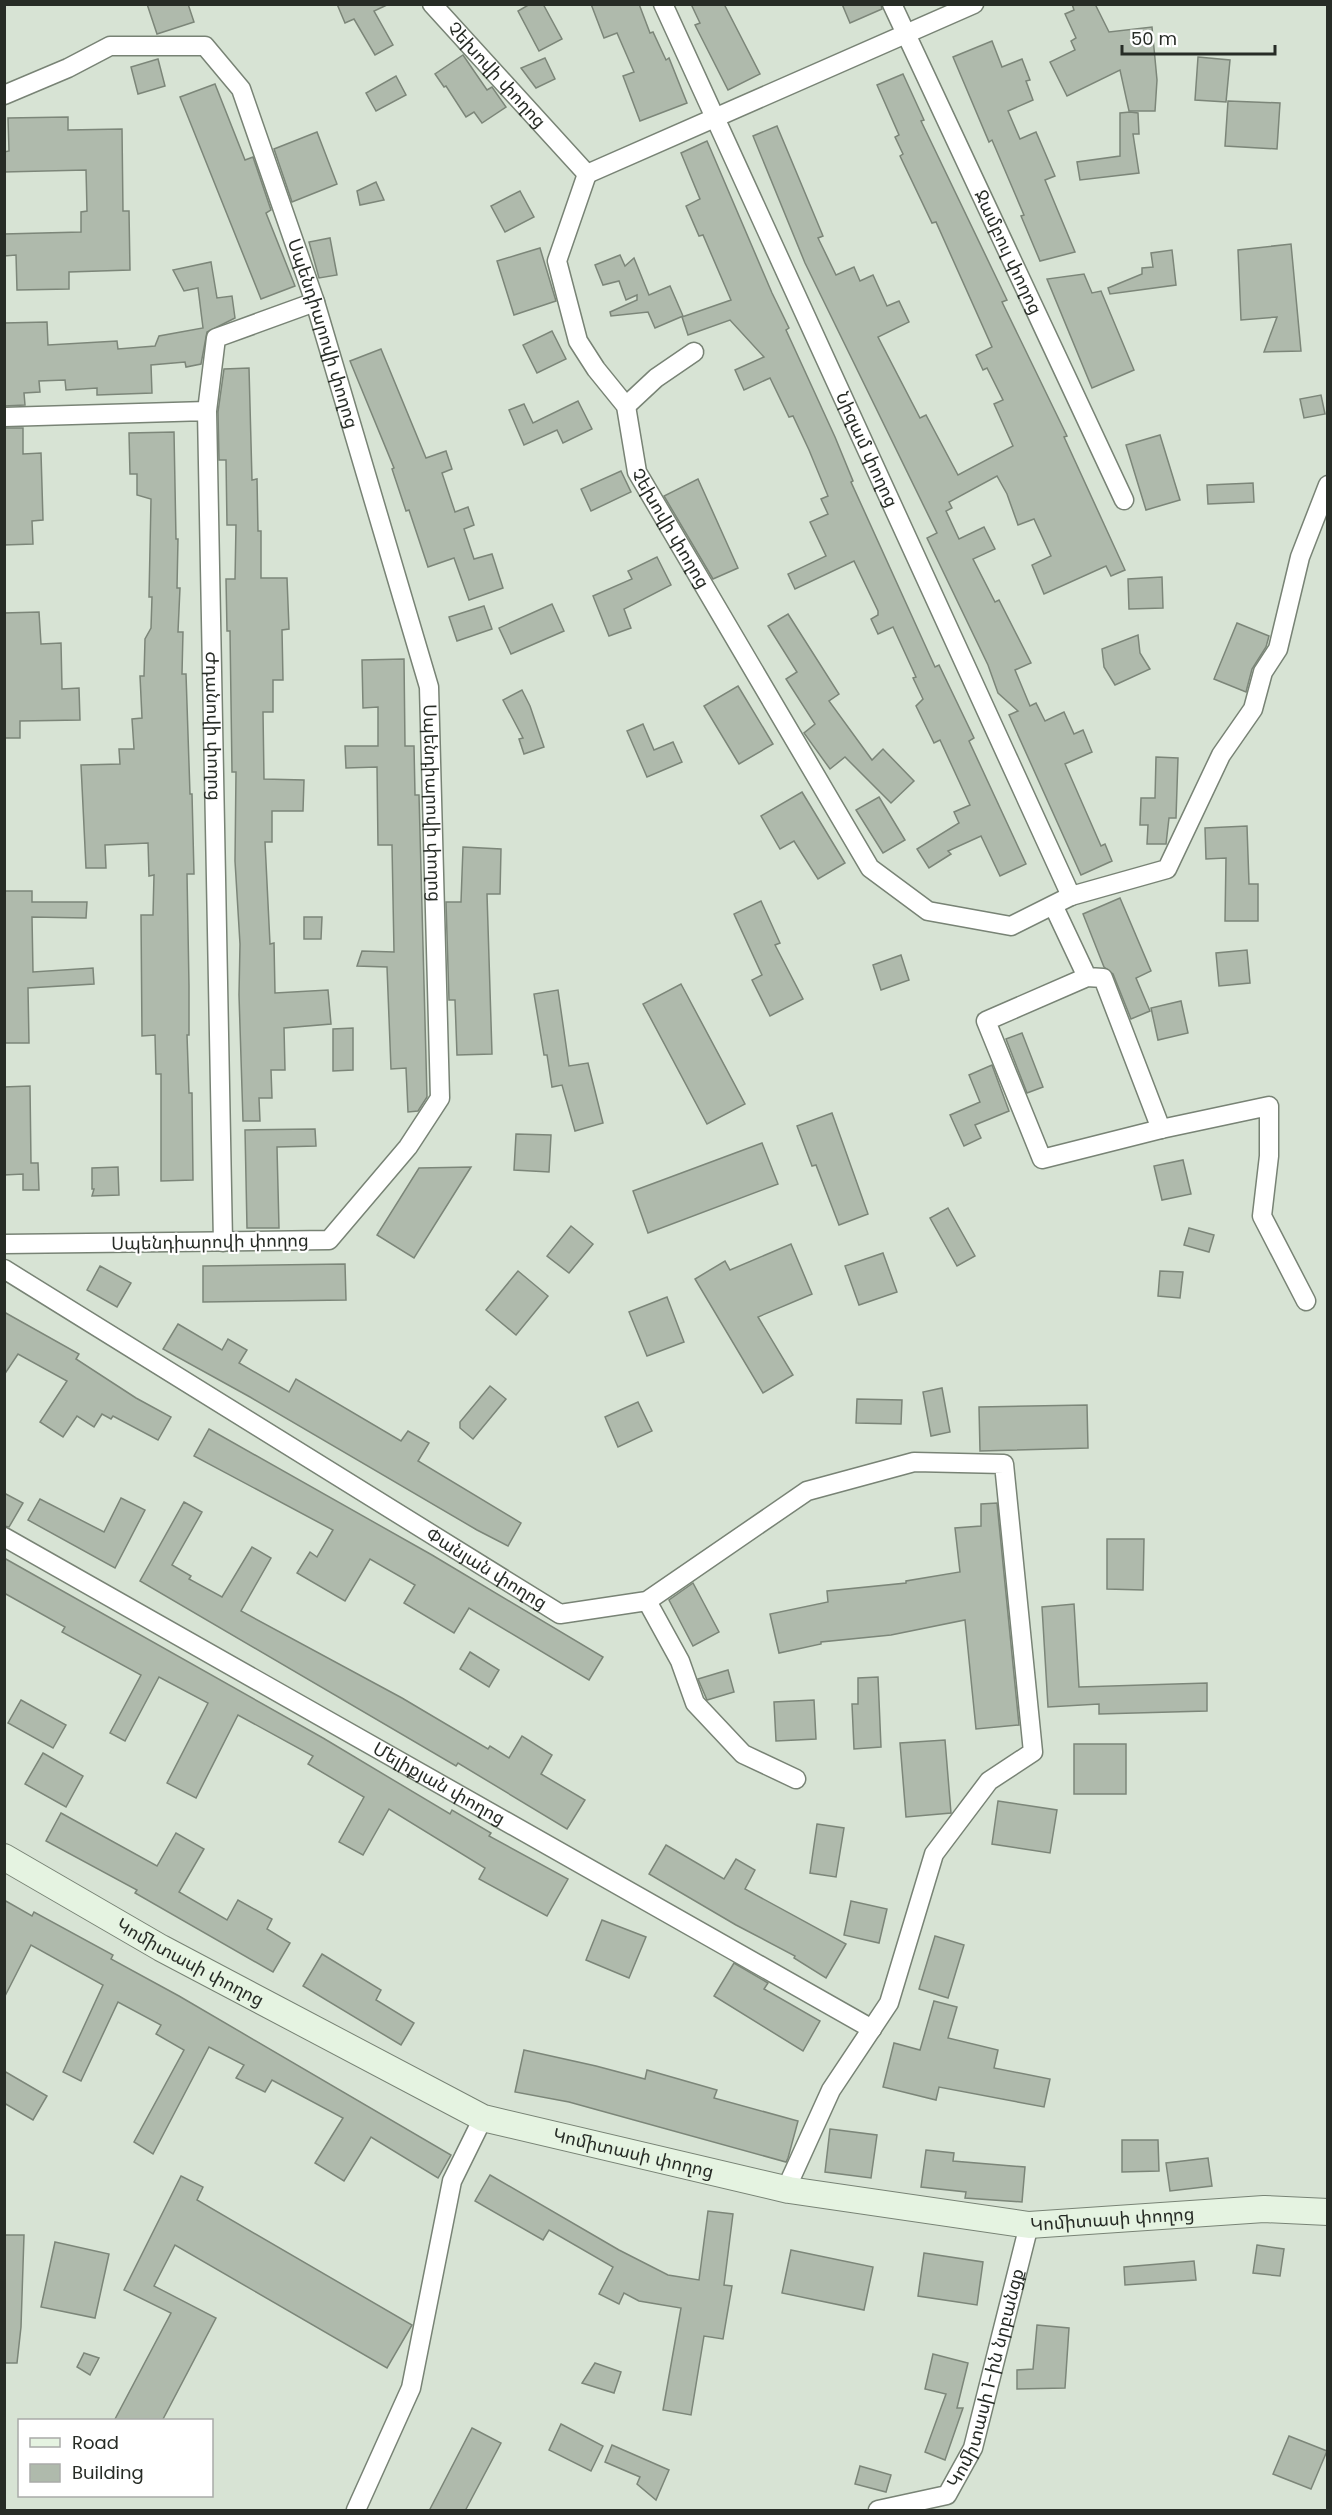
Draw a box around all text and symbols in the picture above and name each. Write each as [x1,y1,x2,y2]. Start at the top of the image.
street label: Չեխովի փողոց [442,16,552,133]
scale bar [1122,18,1275,56]
text: 50 m [1131,26,1177,51]
street label: Ջամբուլ փողոց [969,186,1048,318]
street label: Սպենդիարովի փողոց [282,235,365,431]
street label: Նիզամ փողոց [830,388,905,511]
street label: Չեխովի փողոց [625,463,716,593]
street label: Ժդանովի փողոց [200,651,227,801]
street label: Սպենդիարովի փողոց [417,704,448,902]
street label: Սպենդիարովի փողոց [111,1227,309,1256]
street label: Փանյան փողոց [422,1521,552,1615]
street label: Մելիքյան փողոց [369,1736,510,1831]
street label: Կոմիտասի փողոց [112,1912,269,2012]
street label: Կոմիտասի փողոց [551,2122,716,2184]
street label: Կոմիտասի փողոց [1029,2201,1195,2237]
street label: Կոմիտասի 1-ին նրբանցք [941,2266,1030,2492]
legend [18,2419,213,2497]
text: Road [72,2430,119,2455]
text: Building [72,2460,144,2485]

